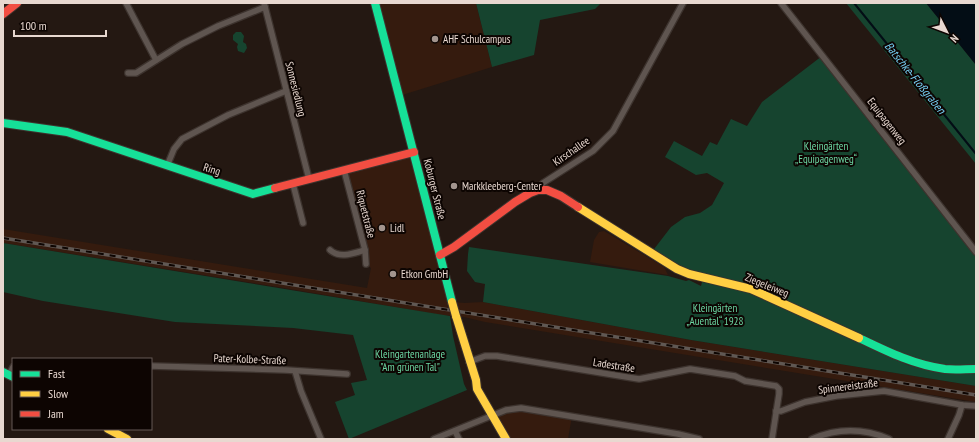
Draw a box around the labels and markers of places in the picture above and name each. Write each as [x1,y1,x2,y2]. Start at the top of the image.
place label: AHF Schulcampus [443,32,511,46]
marker: AHF Schulcampus [430,34,440,44]
place label: Markkleeberg-Center [462,179,541,193]
marker: Markkleeberg-Center [449,181,459,191]
place label: Lidl [390,221,405,235]
marker: Lidl [377,223,387,233]
place label: Etkon GmbH [401,267,448,281]
marker: Etkon GmbH [388,269,398,279]

